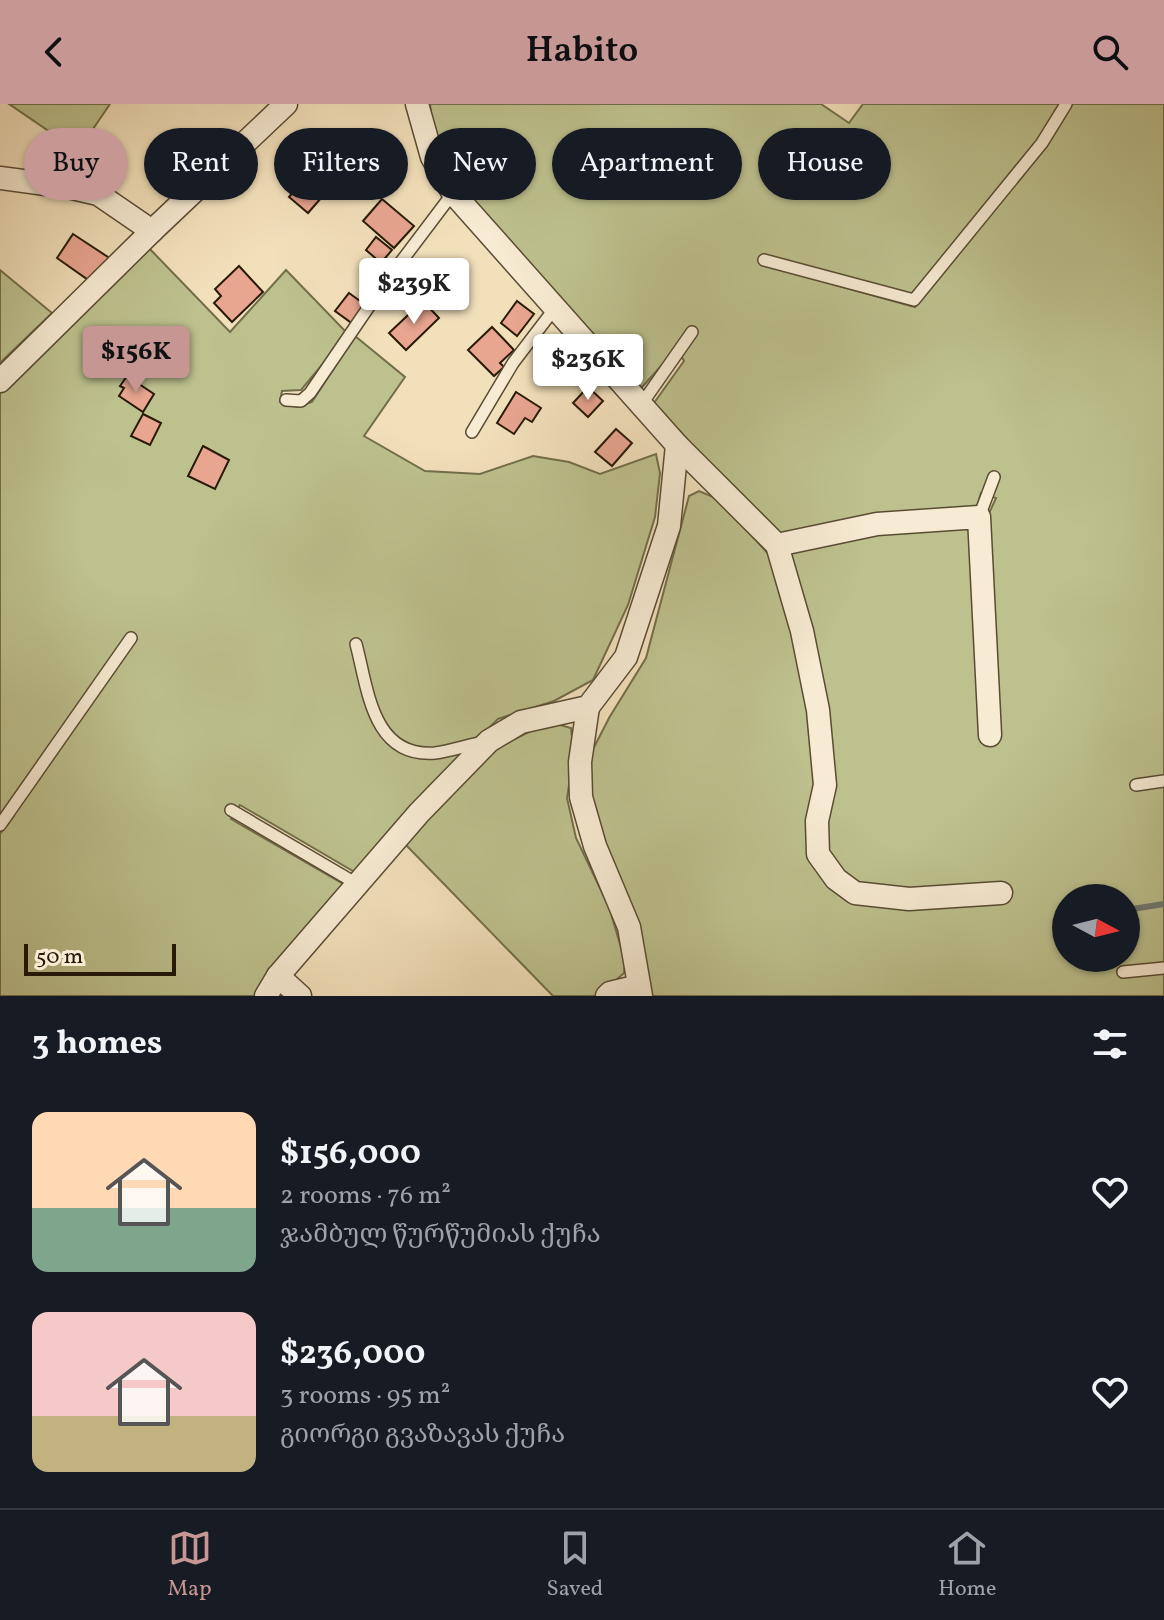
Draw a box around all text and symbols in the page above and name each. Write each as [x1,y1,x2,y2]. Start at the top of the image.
text: Habito [526,27,638,77]
icon: back [32,30,76,74]
icon: search [1088,30,1132,74]
chip: Buy [24,128,128,200]
chip: Rent [144,128,258,200]
chip: Filters [274,128,408,200]
chip: New [424,128,536,200]
chip: Apartment [552,128,742,200]
chip: House [758,128,891,200]
pin: $239K [358,258,470,326]
text: $239K [377,266,451,302]
pin: $156K [80,326,192,394]
text: $156K [101,334,171,370]
pin: $236K [532,334,644,402]
text: $236K [551,342,625,378]
north arrow [1052,884,1140,972]
map controls [1052,884,1140,972]
scale bar [24,940,176,976]
text: 50 m [36,942,83,973]
text: 3 homes [32,1021,162,1068]
icon: filters [1088,1022,1132,1066]
text: $156,000 [280,1131,421,1178]
icon: home [96,1144,192,1240]
icon: heart [1088,1170,1132,1214]
text: 2 rooms · 76 m² [280,1178,451,1214]
text: ჯამბულ წურწუმიას ქუჩა [280,1217,601,1253]
text: $236,000 [280,1331,425,1378]
icon: home [96,1344,192,1440]
icon: heart [1088,1370,1132,1414]
text: 3 rooms · 95 m² [280,1378,450,1414]
text: გიორგი გვაზავას ქუჩა [280,1417,565,1453]
tab: Map [168,1526,212,1605]
tab: Saved [547,1526,603,1605]
tab: Home [938,1526,996,1605]

